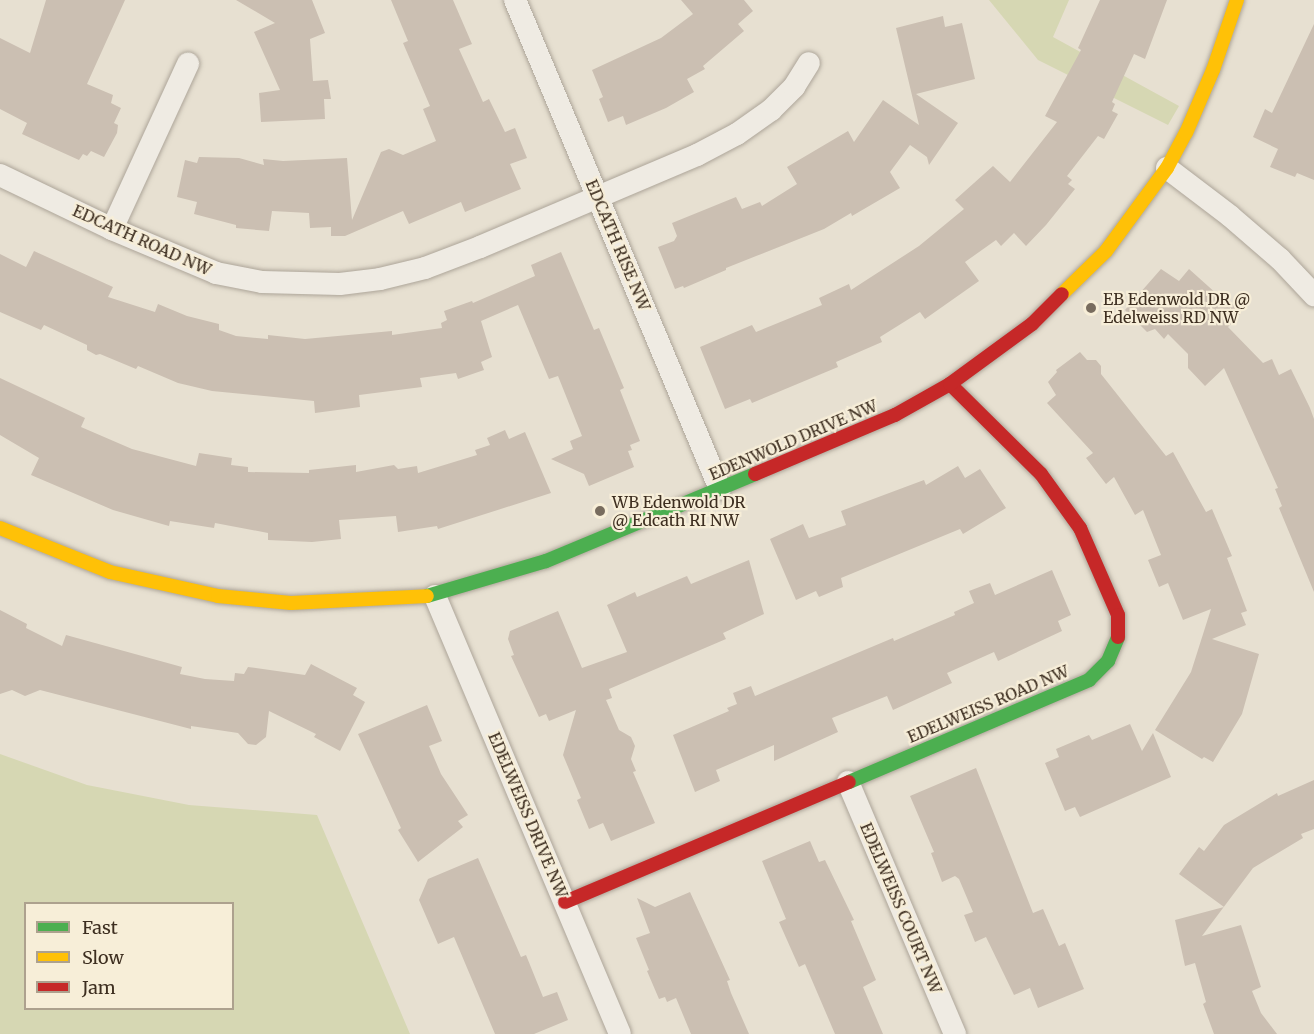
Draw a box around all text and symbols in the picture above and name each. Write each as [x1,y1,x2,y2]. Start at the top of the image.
street label: EDCATH RISE NW [582,177,654,313]
street label: EDCATH ROAD NW [70,201,214,279]
place label: EB Edenwold DR @ Edelweiss RD NW [1103,289,1250,327]
marker: EB Edenwold DR @ Edelweiss RD NW [1084,301,1098,315]
street label: EDENWOLD DRIVE NW [706,396,880,484]
place label: WB Edenwold DR @ Edcath RI NW [612,492,745,530]
marker: WB Edenwold DR @ Edcath RI NW [593,504,607,518]
street label: EDELWEISS ROAD NW [904,661,1072,747]
street label: EDELWEISS DRIVE NW [484,729,572,901]
street label: EDELWEISS COURT NW [856,820,946,996]
legend [24,902,234,1010]
text: Fast [82,916,118,939]
text: Slow [82,946,124,969]
text: Jam [82,976,116,999]

